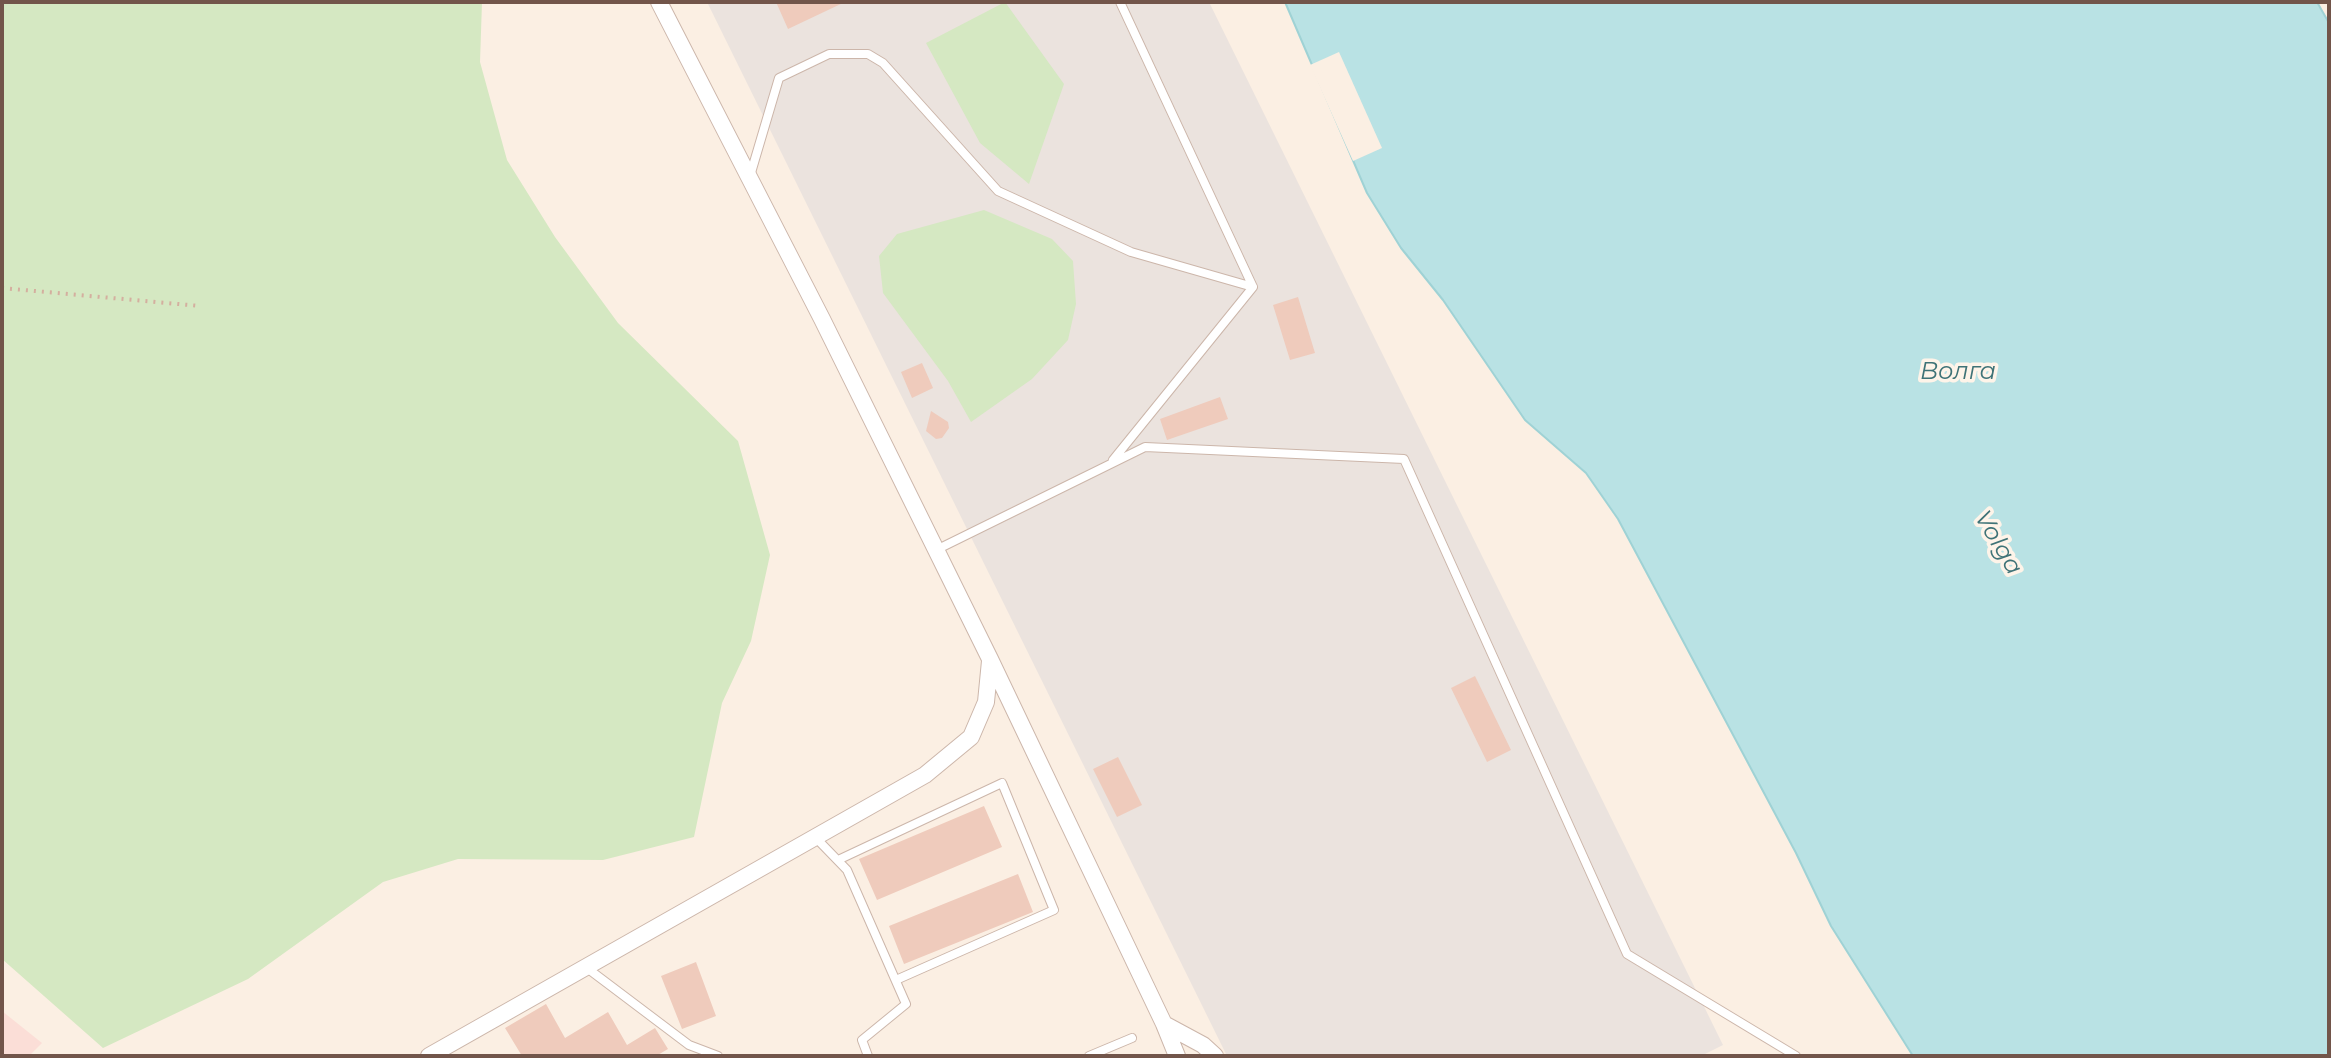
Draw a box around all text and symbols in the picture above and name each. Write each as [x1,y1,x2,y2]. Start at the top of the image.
water label: Волга [1920,358,1996,386]
water label: Volga [1968,506,2028,580]

